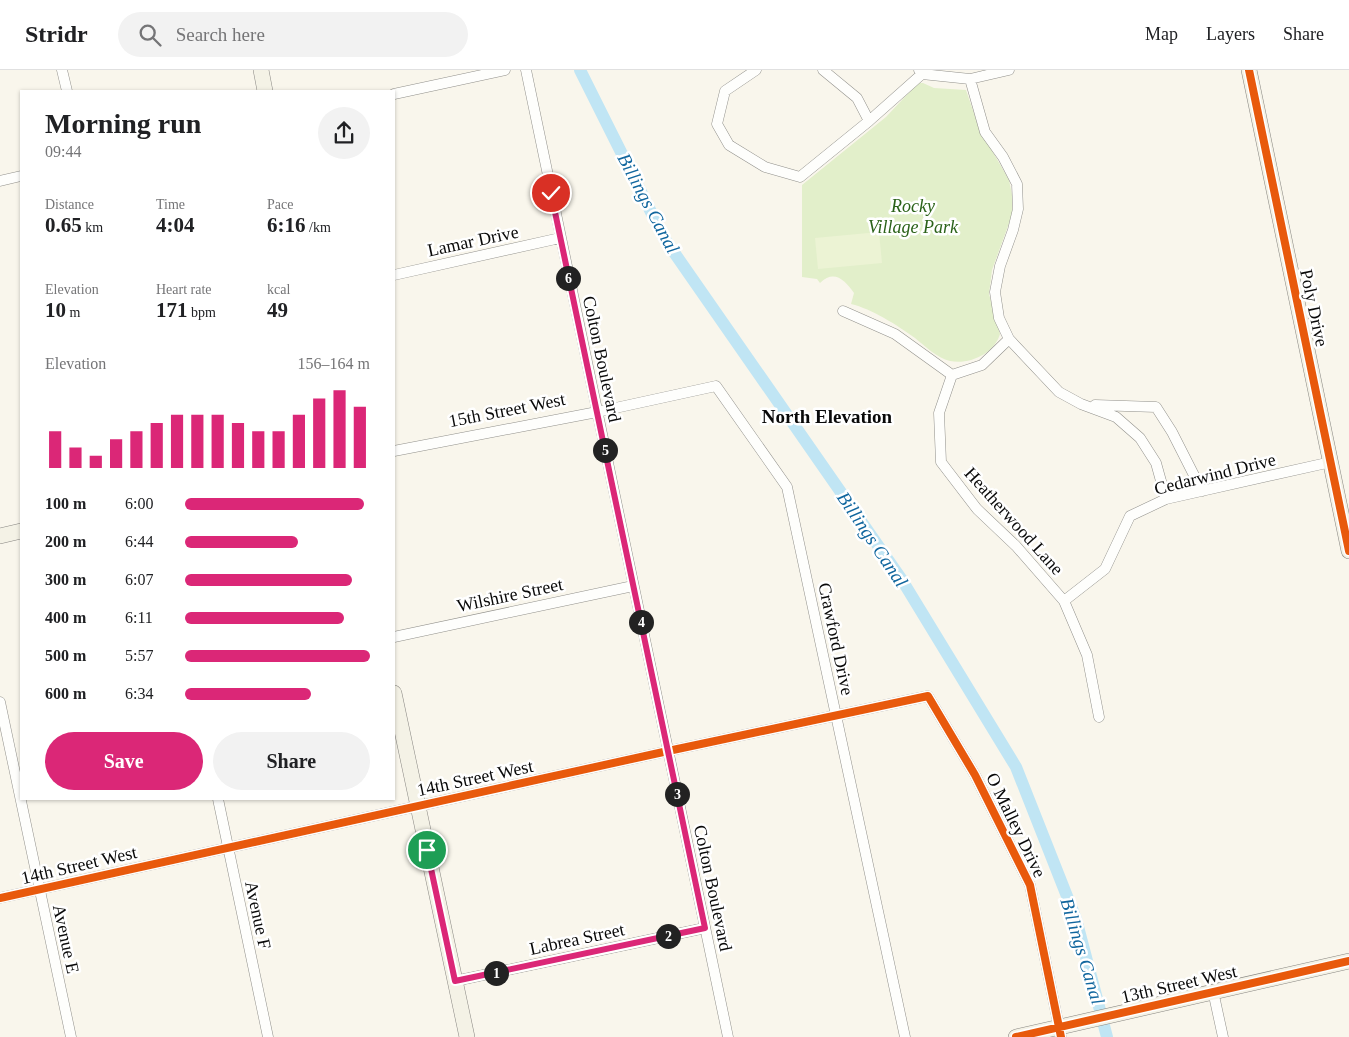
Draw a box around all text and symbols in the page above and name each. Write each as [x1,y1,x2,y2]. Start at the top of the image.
search box [118,12,468,57]
text: Stridr [25,21,88,47]
icon: search [136,21,164,49]
text: Search here [176,24,265,45]
text: Map [1145,24,1178,44]
text: Layers [1206,24,1255,44]
text: Share [1283,24,1324,44]
button: share [318,107,370,159]
text: Morning run [45,108,201,139]
text: 09:44 [45,143,81,160]
water label: Billings Canal [613,150,684,257]
pin [530,172,572,214]
icon: check [537,179,565,207]
park label: Rocky Village Park [868,196,959,237]
text: Distance [45,197,94,212]
text: Time [156,197,185,212]
text: Pace [267,197,293,212]
text: 0.65 [45,213,82,237]
text: 4:04 [156,213,195,237]
text: 6:16 [267,213,306,237]
text: km [82,220,103,235]
text: /km [306,220,331,235]
street label: Lamar Drive [426,222,520,260]
pin: 6 [556,266,580,290]
street label: Poly Drive [1296,268,1332,348]
text: 6 [565,271,572,286]
text: Elevation [45,282,99,297]
text: Heart rate [156,282,212,297]
text: kcal [267,282,290,297]
street label: Colton Boulevard [579,294,625,424]
text: 10 [45,298,66,322]
text: 171 [156,298,188,322]
text: 49 [267,298,288,322]
text: m [66,305,80,320]
text: bpm [188,305,216,320]
text: Elevation [45,355,106,372]
text: 156–164 m [298,355,370,372]
street label: 15th Street West [447,389,567,431]
district label: North Elevation [762,406,893,427]
pin: 5 [592,438,618,462]
text: 5 [602,443,609,458]
street label: Cedarwind Drive [1152,449,1278,499]
street label: Heatherwood Lane [961,463,1067,579]
water label: Billings Canal [833,488,912,591]
text: 100 m [45,495,86,512]
text: 6:00 [125,495,153,512]
text: 200 m [45,533,86,550]
text: 6:44 [125,533,153,550]
text: 300 m [45,571,86,588]
text: 6:07 [125,571,153,588]
street label: Wilshire Street [455,574,565,616]
street label: Crawford Drive [814,581,858,697]
text: 400 m [45,609,86,626]
text: 6:11 [125,609,153,626]
pin: 4 [628,610,654,634]
text: 4 [638,615,645,630]
text: 500 m [45,647,86,664]
text: 5:57 [125,647,153,664]
text: 600 m [45,685,86,702]
text: 6:34 [125,685,153,702]
button: Save [45,732,203,790]
button: Share [213,732,370,790]
street label: 14th Street West [415,756,535,800]
street label: O Malley Drive [982,769,1050,881]
pin: 3 [664,782,690,806]
text: 3 [674,787,681,802]
street label: Colton Boulevard [690,823,736,953]
pin [406,829,448,871]
icon: arrive [413,836,441,864]
street label: 14th Street West [19,842,139,888]
street label: Avenue F [241,879,275,951]
water label: Billings Canal [1056,895,1109,1007]
street label: Avenue E [49,903,83,975]
street label: Labrea Street [528,919,626,959]
pin: 2 [656,924,680,948]
text: 2 [665,929,672,944]
pin: 1 [484,960,508,986]
street label: 13th Street West [1119,961,1239,1007]
text: 1 [493,966,500,981]

